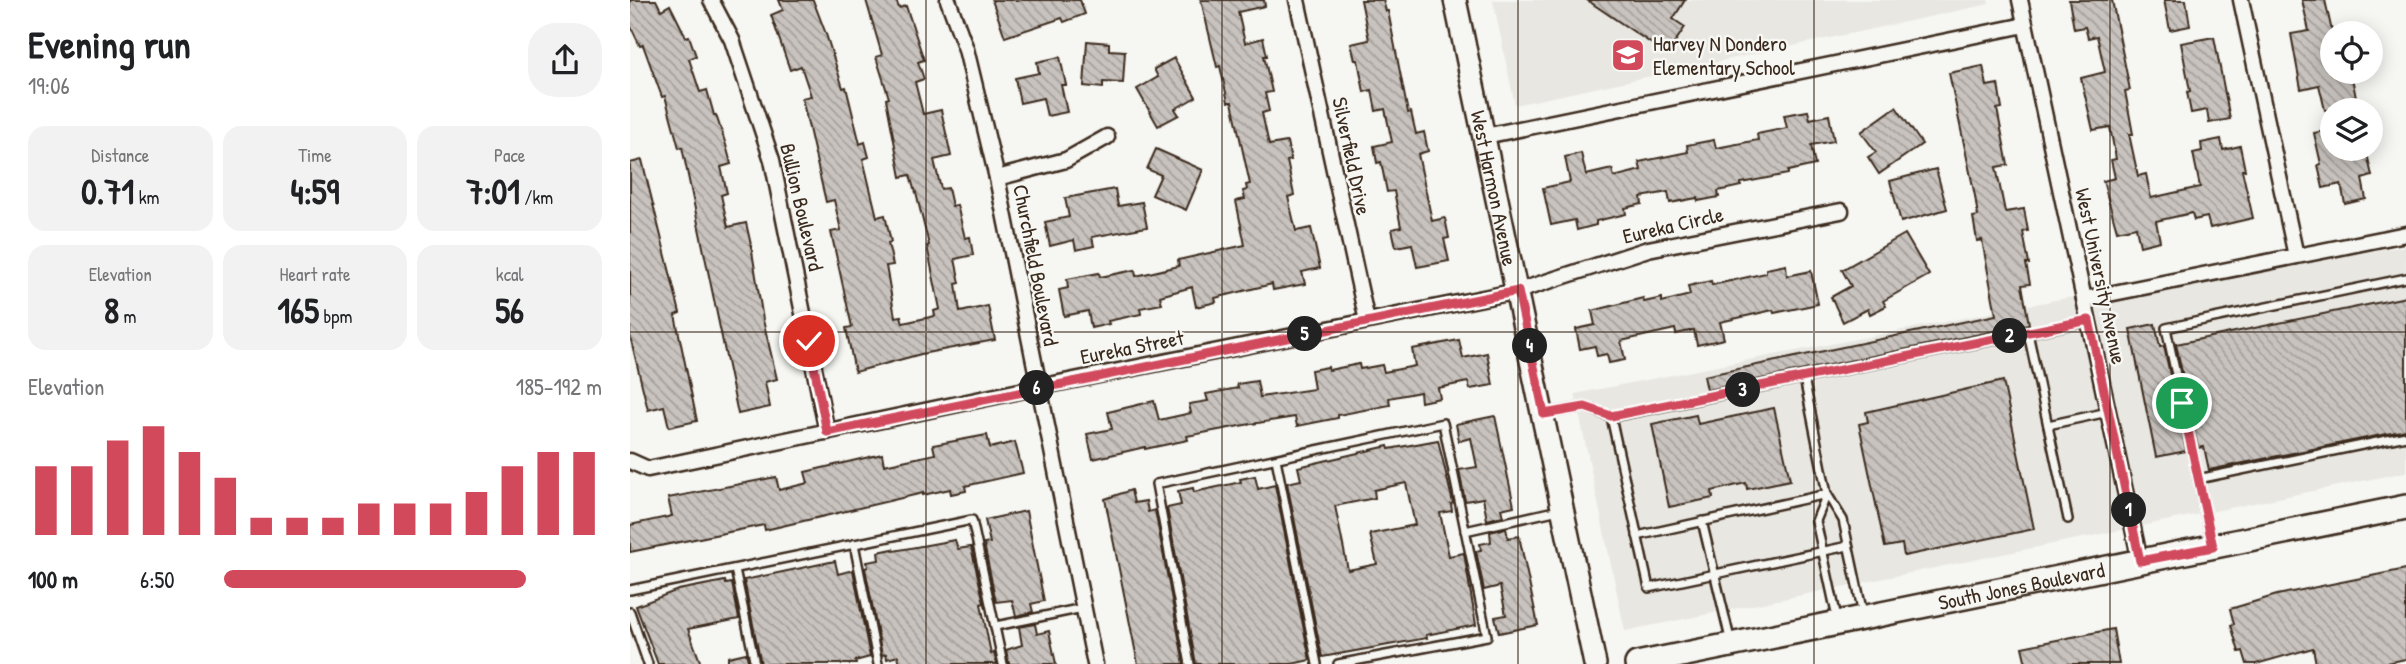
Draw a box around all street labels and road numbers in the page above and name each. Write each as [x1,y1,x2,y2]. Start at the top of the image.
street label: Silverfield Drive [1325,94,1379,218]
street label: West Harmon Avenue [1464,108,1525,268]
street label: Bullion Boulevard [773,140,831,274]
street label: Churchfield Boulevard [1006,182,1066,348]
street label: West University Avenue [2068,185,2134,367]
street label: Eureka Circle [1620,199,1726,251]
street label: Eureka Street [1078,323,1187,371]
street label: South Jones Boulevard [1935,554,2107,617]

